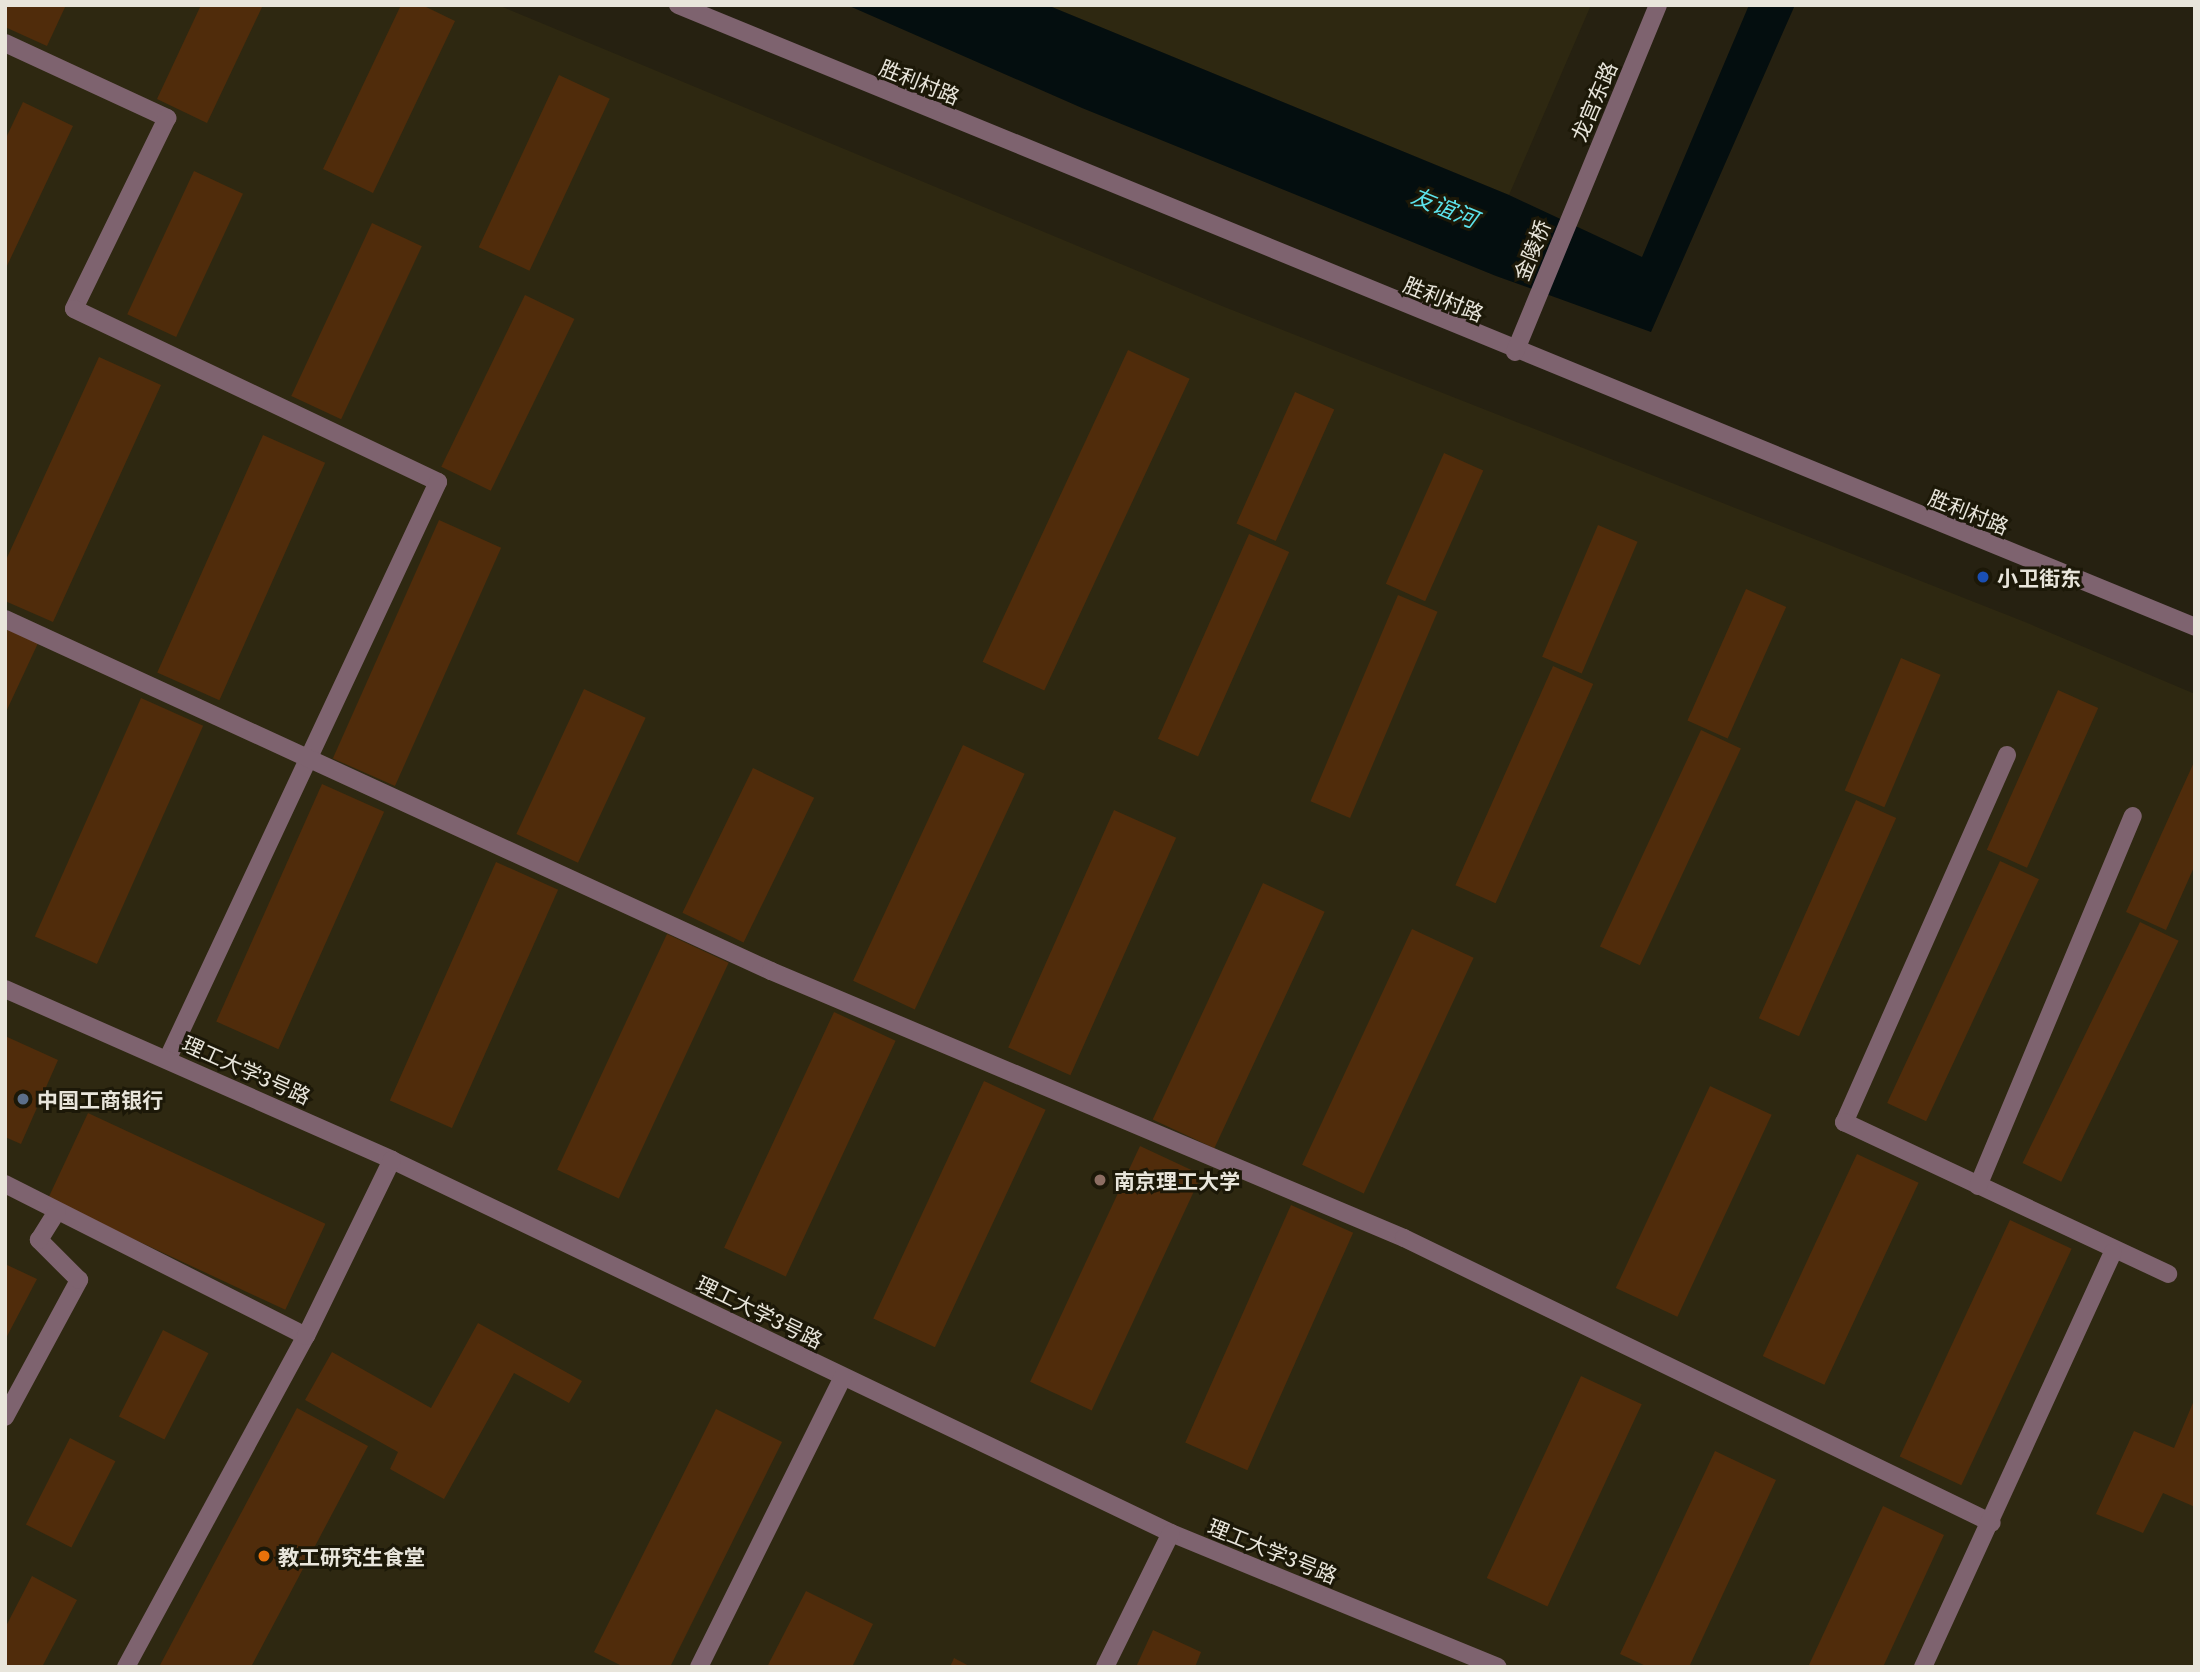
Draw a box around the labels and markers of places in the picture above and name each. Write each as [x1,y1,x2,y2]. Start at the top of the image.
place label: 小卫街东 [1997,564,2081,590]
marker: 小卫街东 [1975,569,1991,585]
place label: 中国工商银行 [37,1086,163,1112]
marker: 中国工商银行 [15,1091,31,1107]
place label: 南京理工大学 [1114,1167,1240,1193]
marker: 南京理工大学 [1092,1172,1108,1188]
place label: 教工研究生食堂 [278,1543,425,1569]
marker: 教工研究生食堂 [256,1548,272,1564]

